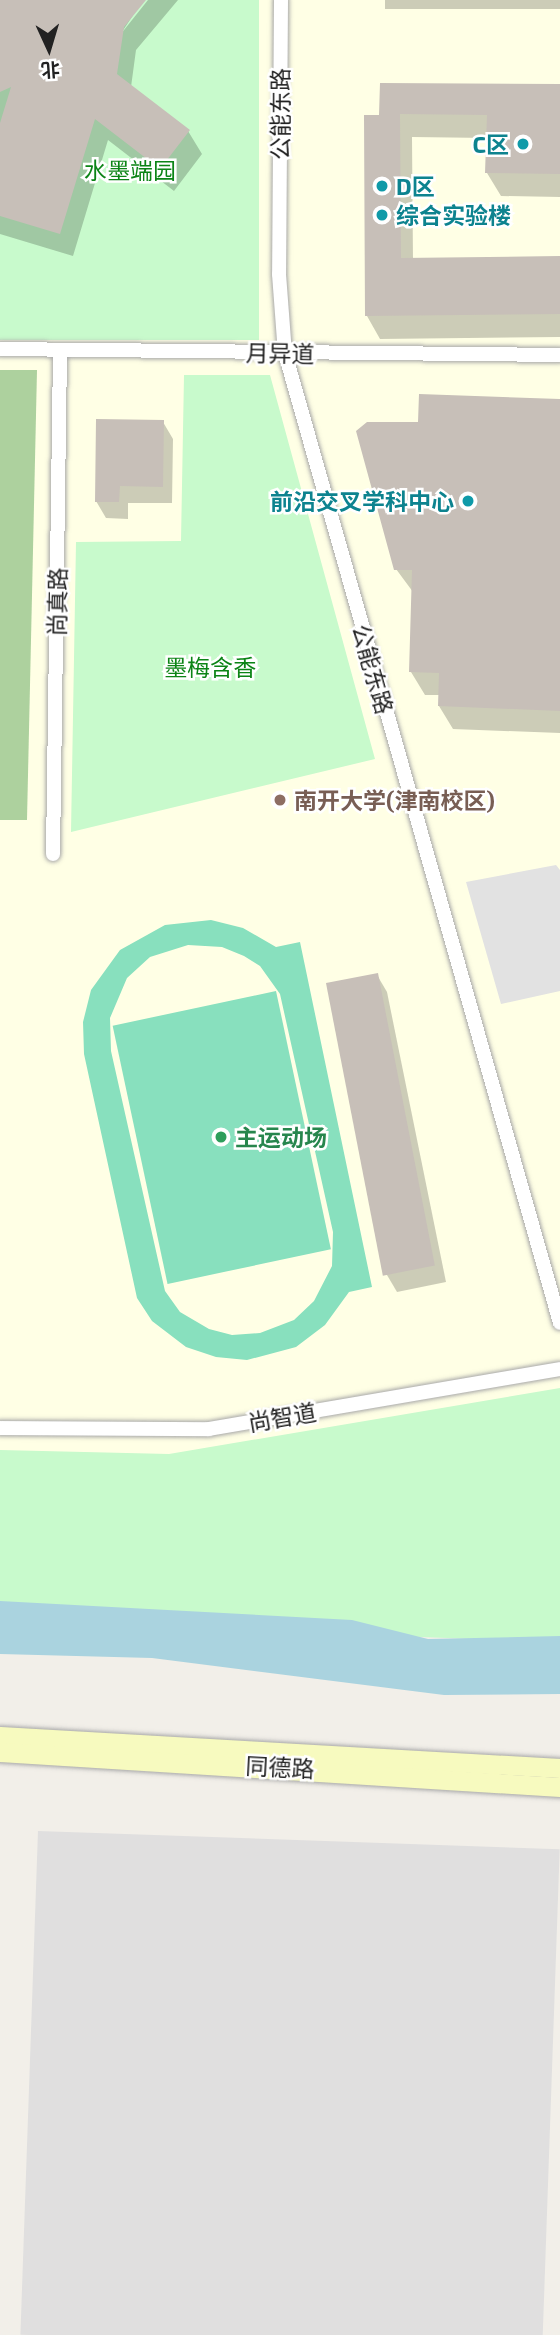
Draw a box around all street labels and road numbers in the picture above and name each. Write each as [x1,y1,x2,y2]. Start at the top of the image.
street label: 公能东路 [266,68,294,160]
street label: 月异道 [245,339,315,367]
street label: 尚真路 [43,567,71,637]
street label: 公能东路 [347,621,399,717]
street label: 尚智道 [246,1397,318,1437]
street label: 同德路 [245,1751,315,1783]

